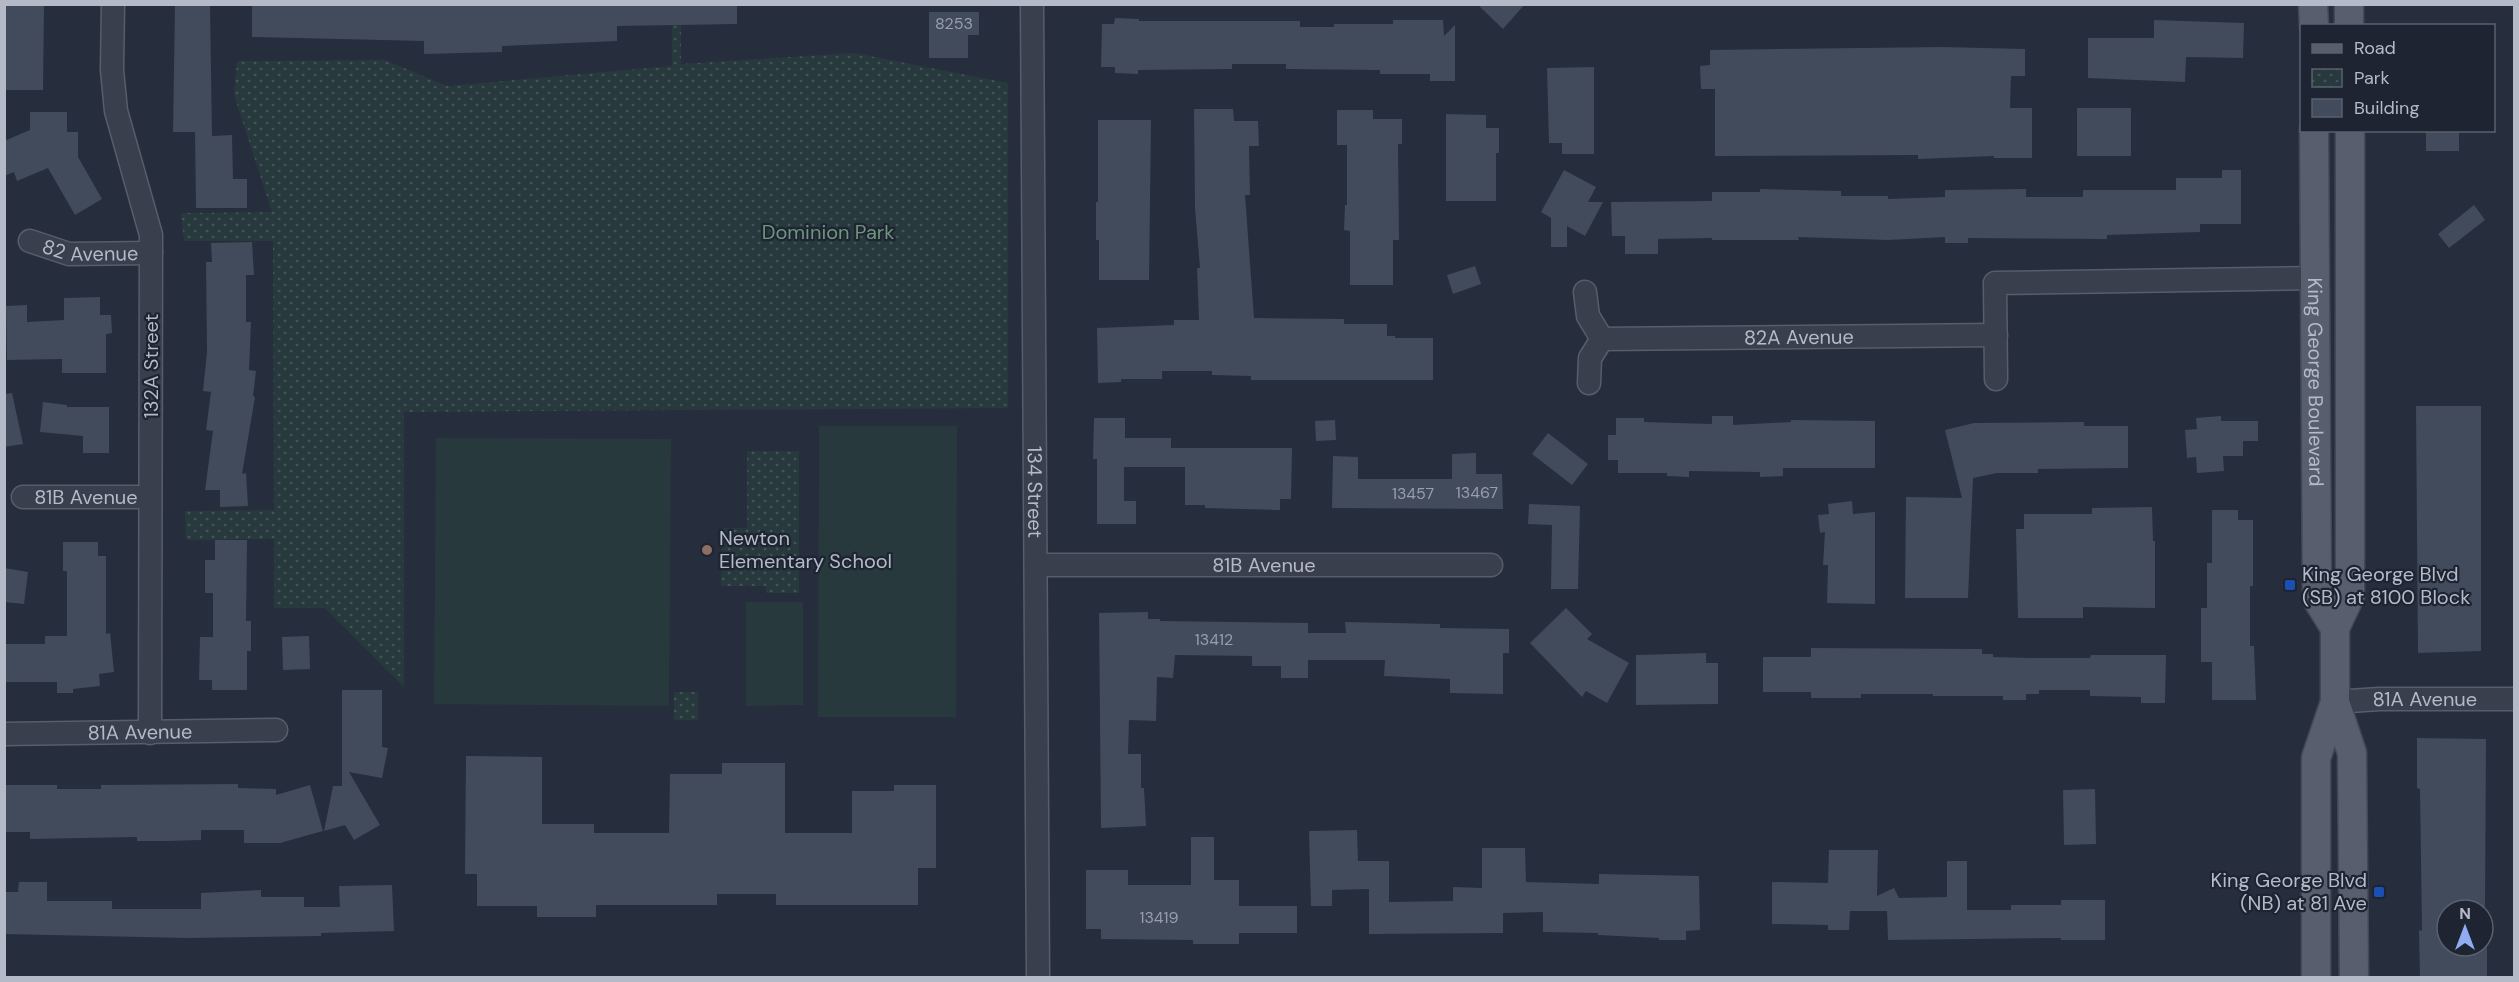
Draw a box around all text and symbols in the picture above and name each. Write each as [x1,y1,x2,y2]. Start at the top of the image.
house number: 8253 [935,13,973,34]
legend [2300,24,2495,132]
text: Road [2354,36,2396,60]
text: Park [2354,66,2390,90]
text: Building [2354,96,2419,120]
park label: Dominion Park [762,219,894,245]
street label: 82 Avenue [39,233,138,267]
street label: King George Boulevard [2302,277,2329,487]
street label: 132A Street [138,313,164,418]
street label: 82A Avenue [1744,323,1854,351]
street label: 134 Street [1022,446,1048,538]
house number: 13467 [1456,482,1498,503]
house number: 13457 [1392,483,1434,504]
street label: 81B Avenue [34,484,138,510]
place label: Newton Elementary School [719,525,892,574]
marker: Newton Elementary School [700,543,714,557]
street label: 81B Avenue [1212,552,1316,578]
place label: King George Blvd (SB) at 8100 Block [2302,561,2470,610]
marker: King George Blvd (SB) at 8100 Block [2283,578,2297,592]
house number: 13412 [1195,629,1233,650]
street label: 81A Avenue [2372,686,2477,712]
street label: 81A Avenue [87,718,192,746]
place label: King George Blvd (NB) at 81 Ave [2210,867,2367,916]
marker: King George Blvd (NB) at 81 Ave [2372,885,2386,899]
north arrow [2435,898,2495,958]
text: N [2459,903,2471,924]
house number: 13419 [1139,907,1179,928]

